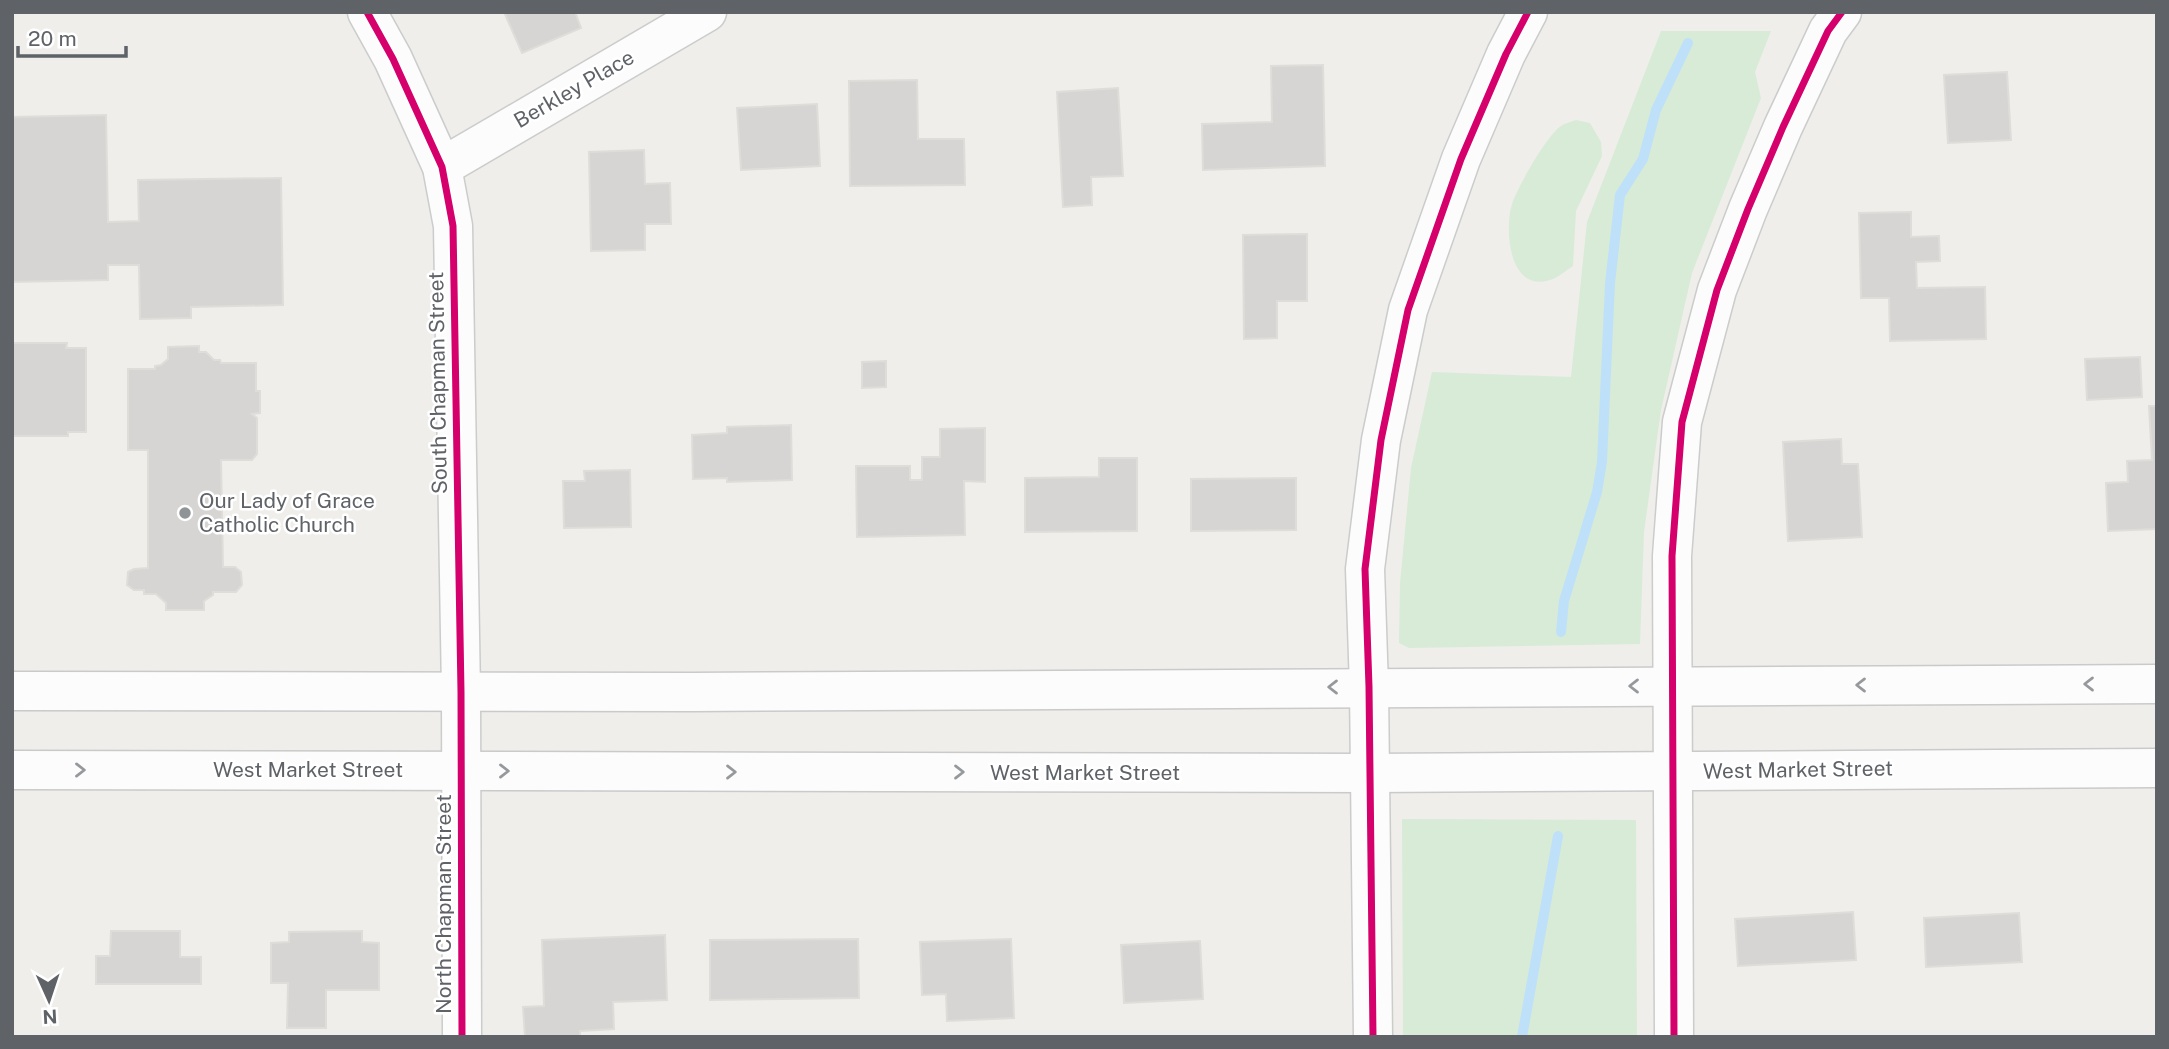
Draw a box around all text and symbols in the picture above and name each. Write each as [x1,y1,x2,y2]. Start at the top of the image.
scale bar [18,14,126,58]
text: 20 m [28,26,77,51]
street label: Berkley Place [509,44,638,133]
street label: South Chapman Street [423,272,452,494]
place label: Our Lady of Grace Catholic Church [199,488,375,537]
marker: Our Lady of Grace Catholic Church [177,505,193,521]
one-way arrow [2083,676,2093,692]
one-way arrow [1855,677,1866,693]
one-way arrow [1628,678,1638,694]
one-way arrow [1327,679,1337,695]
street label: West Market Street [1703,755,1893,784]
street label: West Market Street [213,757,403,782]
street label: West Market Street [990,760,1180,785]
one-way arrow [76,762,86,778]
one-way arrow [499,763,510,779]
one-way arrow [727,764,737,780]
one-way arrow [954,764,965,780]
street label: North Chapman Street [431,794,456,1014]
north arrow [14,965,84,1035]
text: N [42,1006,58,1028]

